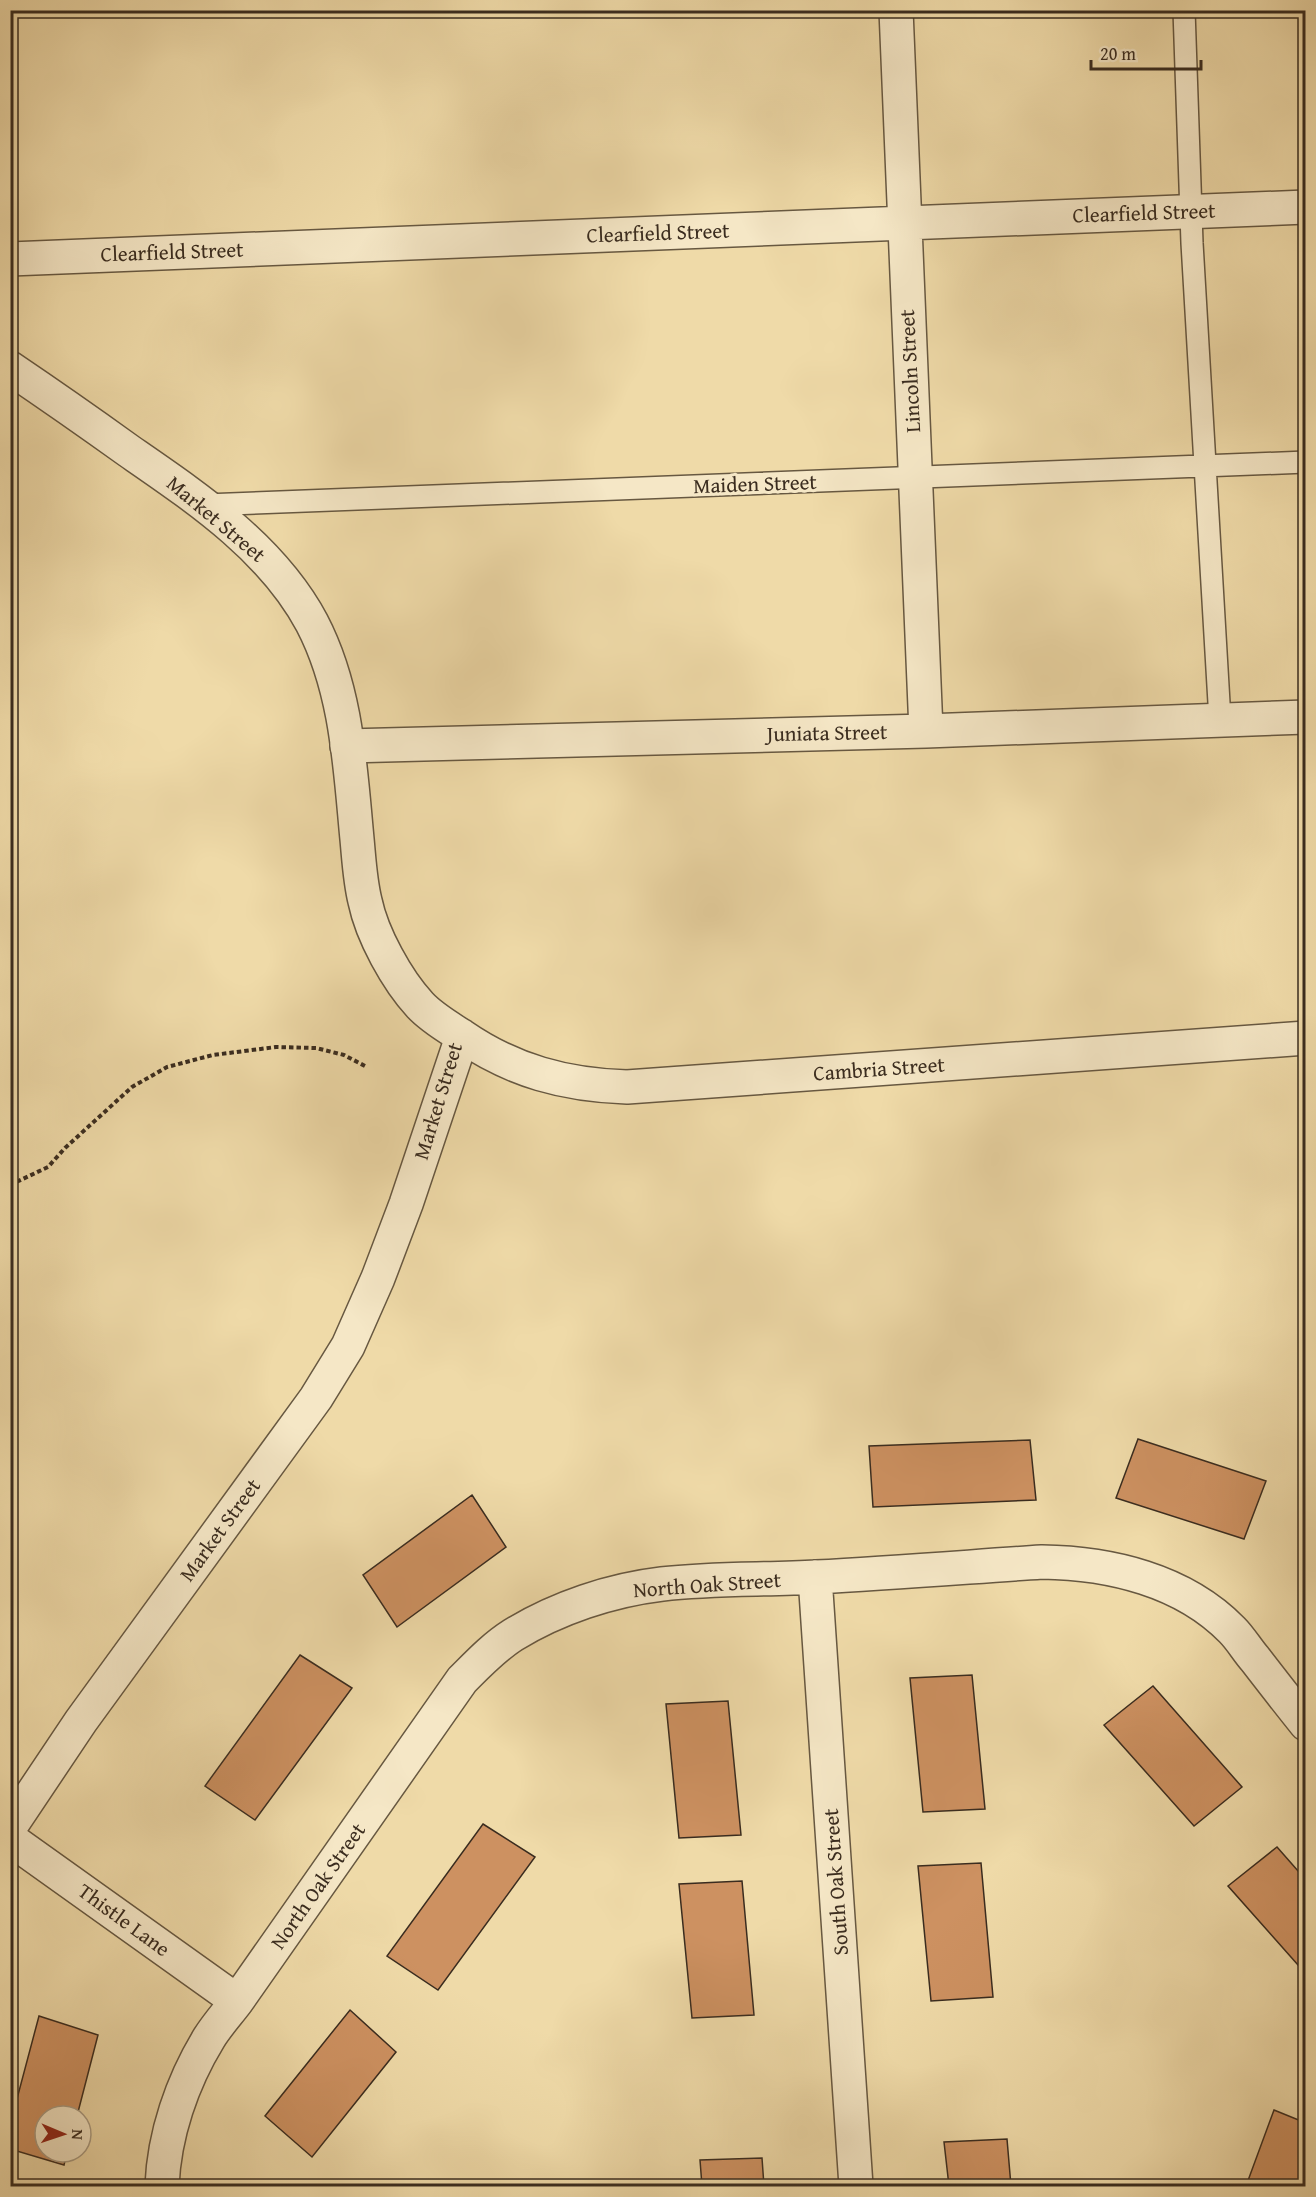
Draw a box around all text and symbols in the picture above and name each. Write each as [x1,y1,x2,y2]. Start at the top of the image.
scale bar [1091,33,1200,71]
text: 20 m [1100,40,1136,67]
street label: Clearfield Street [1072,194,1217,230]
street label: Clearfield Street [586,214,731,250]
street label: Clearfield Street [100,233,245,269]
street label: Lincoln Street [891,308,928,433]
street label: Maiden Street [693,466,818,501]
street label: Market Street [160,468,273,570]
street label: Juniata Street [763,716,888,749]
street label: Market Street [405,1038,470,1163]
street label: Cambria Street [812,1048,946,1089]
street label: Market Street [171,1471,268,1588]
street label: North Oak Street [632,1564,782,1605]
street label: South Oak Street [815,1807,856,1957]
street label: North Oak Street [262,1816,373,1955]
street label: Thistle Lane [72,1875,177,1964]
north arrow [33,2104,93,2164]
text: N [66,2129,90,2141]

